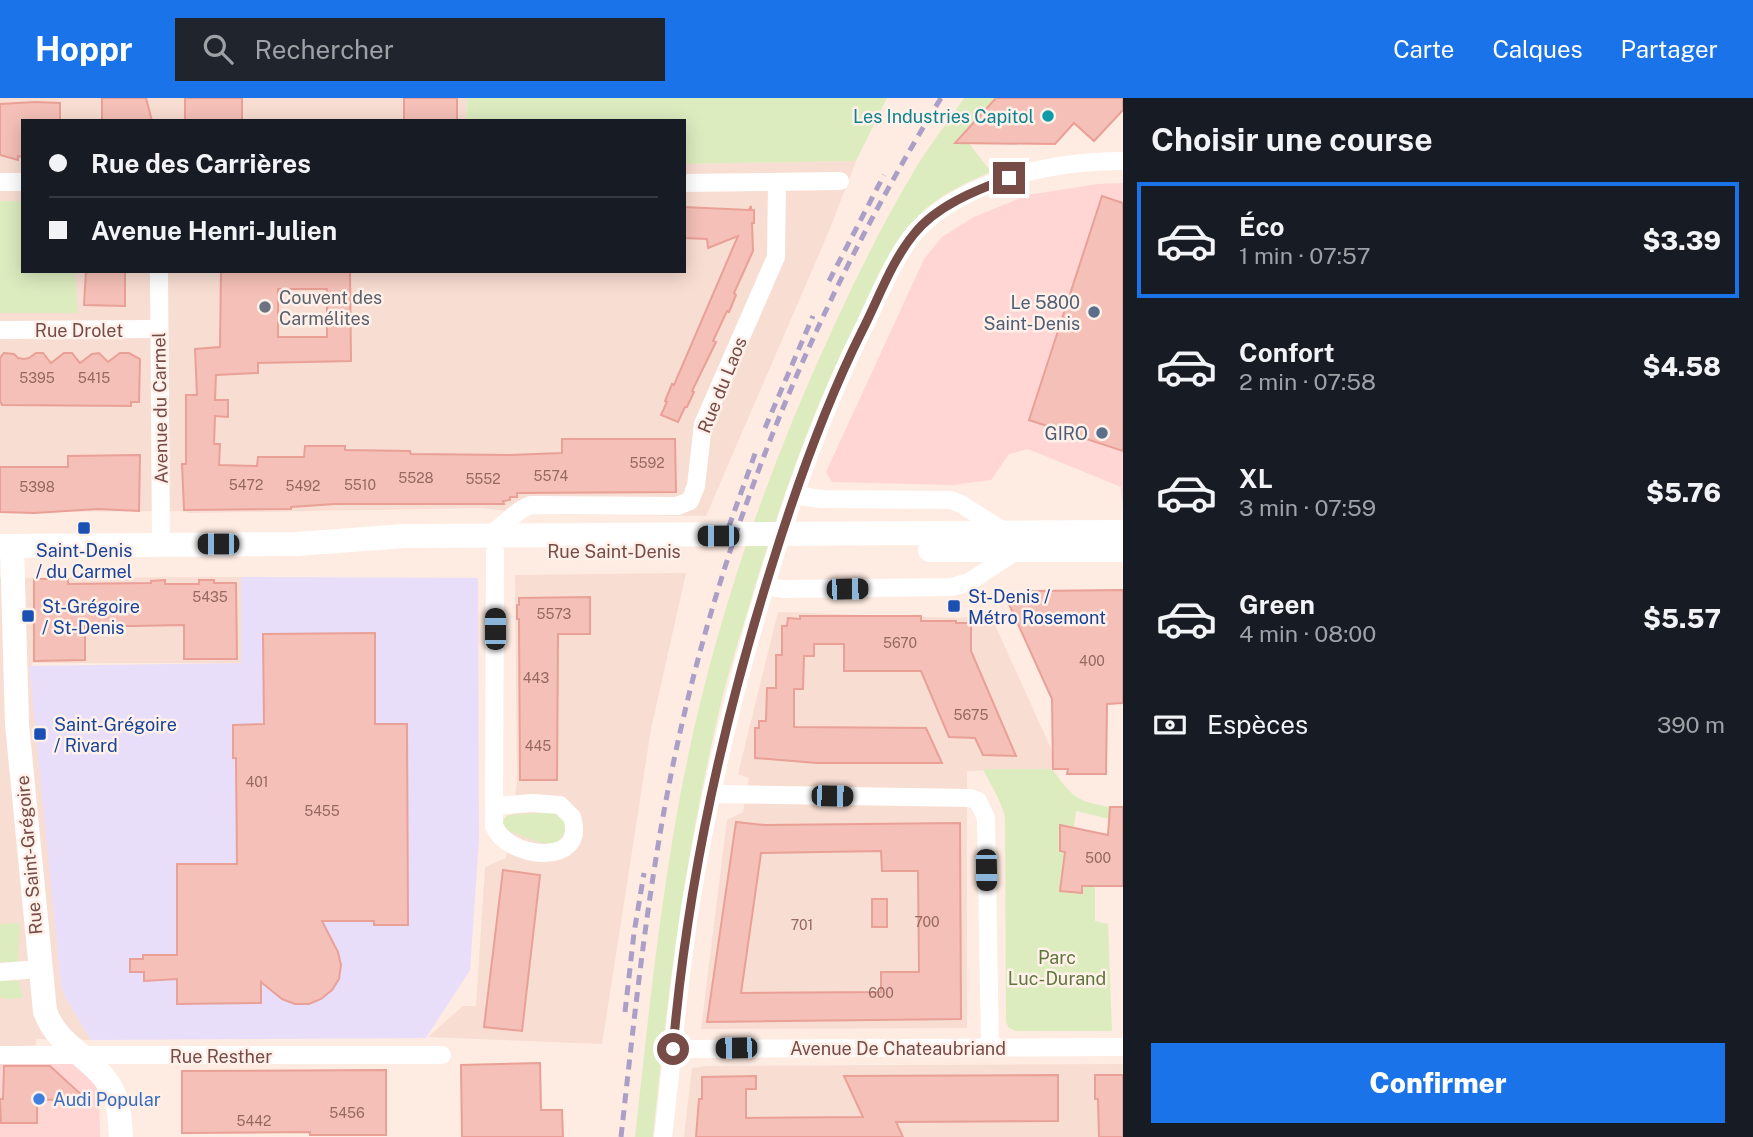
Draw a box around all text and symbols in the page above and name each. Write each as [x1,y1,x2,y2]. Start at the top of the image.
search box [175,18,665,81]
text: Hoppr [35,30,133,68]
icon: search [199,30,237,68]
text: Rechercher [255,34,394,65]
text: Carte [1393,35,1454,63]
text: Calques [1492,35,1583,63]
text: Partager [1621,35,1718,63]
place label: Les Industries Capitol [853,106,1034,127]
marker: Les Industries Capitol [1040,108,1056,124]
text: Choisir une course [1151,121,1433,158]
text: Rue des Carrières [91,148,311,179]
route end [993,162,1025,194]
icon: car [1155,209,1218,272]
text: Éco [1239,211,1285,242]
text: Avenue Henri-Julien [91,215,337,246]
text: $3.39 [1643,225,1721,256]
text: 1 min · 07:57 [1239,242,1370,269]
place label: Couvent des Carmélites [279,287,382,329]
place label: Le 5800 Saint-Denis [983,292,1080,334]
marker: Couvent des Carmélites [257,299,273,315]
marker: Le 5800 Saint-Denis [1086,304,1102,320]
street label: Rue Drolet [35,320,123,341]
street label: Avenue du Carmel [148,332,172,484]
street label: Rue du Laos [693,334,751,436]
icon: car [1155,335,1218,398]
text: Confort [1239,337,1335,368]
text: $4.58 [1642,351,1721,382]
text: 2 min · 07:58 [1239,368,1376,395]
house number: 5395 [19,370,55,386]
house number: 5415 [78,370,110,386]
place label: GIRO [1045,423,1088,444]
marker: GIRO [1094,425,1110,441]
house number: 5592 [629,455,665,471]
icon: car [1155,461,1218,524]
text: XL [1239,463,1273,494]
house number: 5574 [534,468,569,484]
house number: 5528 [398,470,434,486]
house number: 5552 [465,471,501,487]
house number: 5472 [229,477,263,493]
house number: 5510 [344,477,376,493]
text: $5.76 [1646,477,1721,508]
house number: 5492 [286,478,320,494]
house number: 5398 [19,479,55,495]
text: 3 min · 07:59 [1239,494,1376,521]
marker: Saint-Denis / du Carmel [76,520,92,536]
car [698,526,740,547]
car [198,534,240,555]
place label: Saint-Denis / du Carmel [36,540,132,582]
street label: Rue Saint-Denis [547,541,681,562]
car [826,578,869,600]
place label: St-Denis / Métro Rosemont [968,586,1106,628]
icon: car [1155,587,1218,650]
house number: 5435 [192,589,228,605]
text: Green [1239,589,1315,620]
place label: St-Grégoire / St-Denis [42,596,140,638]
marker: St-Denis / Métro Rosemont [946,598,962,614]
text: $5.57 [1643,603,1721,634]
house number: 5573 [537,606,572,622]
marker: St-Grégoire / St-Denis [20,608,36,624]
car [485,608,506,650]
text: 4 min · 08:00 [1239,620,1376,647]
house number: 5670 [883,635,917,651]
house number: 400 [1079,653,1105,669]
house number: 443 [523,670,549,686]
icon: cash [1151,706,1189,744]
house number: 5675 [954,707,988,723]
text: Espèces [1207,709,1308,740]
text: 390 m [1657,711,1725,738]
place label: Saint-Grégoire / Rivard [54,714,177,756]
marker: Saint-Grégoire / Rivard [32,726,48,742]
house number: 445 [525,738,551,754]
street label: Rue Saint-Grégoire [12,774,46,936]
house number: 401 [245,774,269,790]
car [811,785,854,807]
house number: 5455 [304,803,340,819]
car [976,849,997,891]
house number: 500 [1085,850,1111,866]
house number: 700 [914,914,940,930]
house number: 701 [791,917,813,933]
park label: Parc Luc-Durand [1008,947,1106,989]
house number: 600 [868,985,894,1001]
route start [657,1033,689,1065]
car [715,1037,758,1059]
street label: Avenue De Chateaubriand [790,1038,1006,1059]
button: Confirmer [1151,1043,1725,1123]
street label: Rue Resther [170,1046,272,1067]
place label: Audi Popular [53,1089,161,1110]
marker: Audi Popular [31,1091,47,1107]
house number: 5456 [329,1105,365,1121]
house number: 5442 [237,1113,271,1129]

